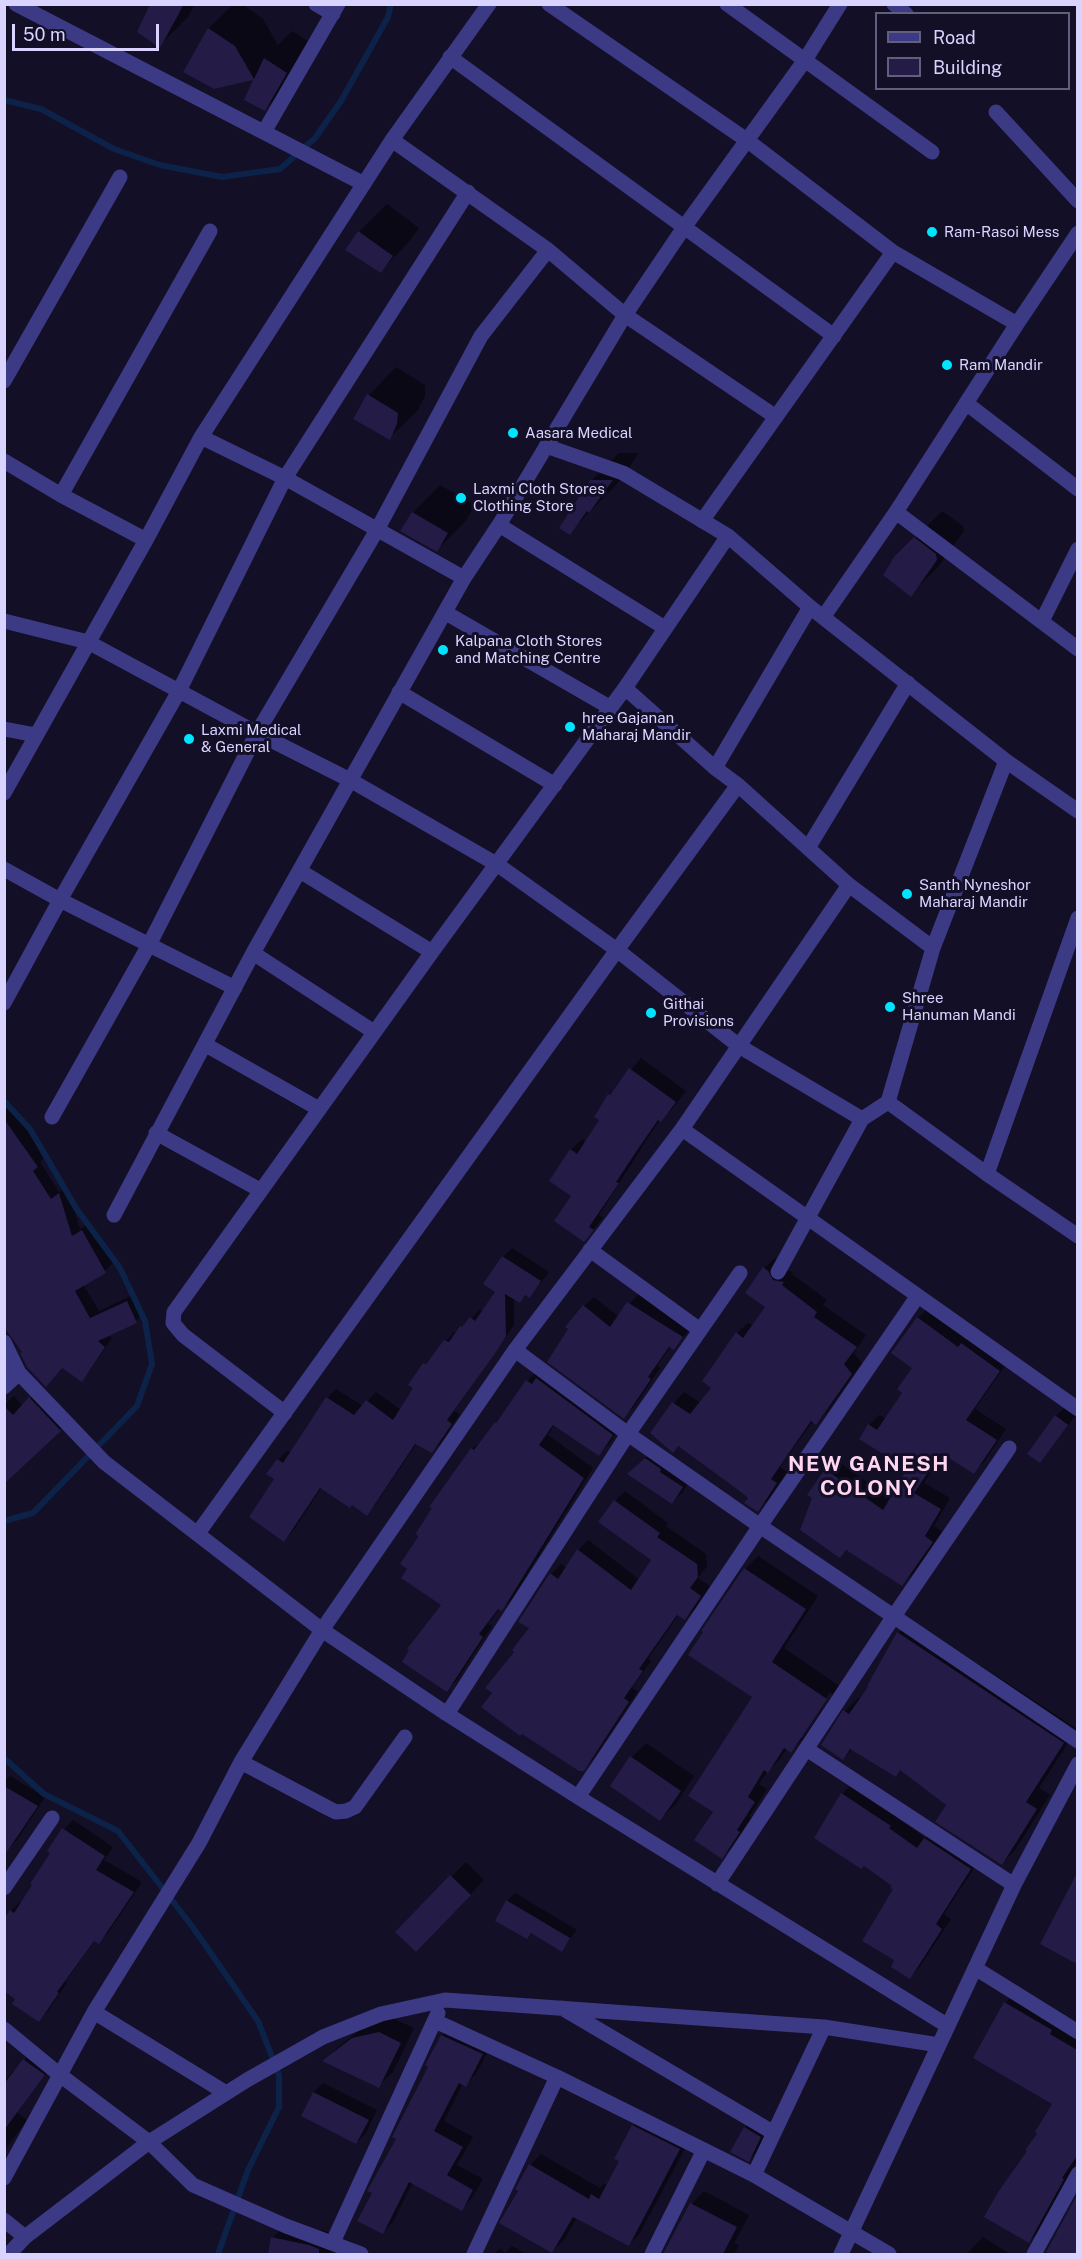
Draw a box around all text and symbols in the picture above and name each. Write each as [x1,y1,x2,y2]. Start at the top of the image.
scale bar [15,12,162,50]
legend [875,12,1070,90]
text: 50 m [23,24,66,45]
text: Road [933,27,976,48]
text: Building [933,57,1002,78]
place label: Ram-Rasoi Mess [944,223,1059,241]
marker: Ram-Rasoi Mess [925,225,939,239]
place label: Ram Mandir [959,356,1043,374]
marker: Ram Mandir [940,358,954,372]
place label: Aasara Medical [525,424,633,442]
marker: Aasara Medical [506,426,520,440]
place label: Laxmi Cloth Stores Clothing Store [473,480,605,515]
marker: Laxmi Cloth Stores Clothing Store [454,491,468,505]
place label: Kalpana Cloth Stores and Matching Centre [455,632,602,667]
marker: Kalpana Cloth Stores and Matching Centre [436,643,450,657]
place label: hree Gajanan Maharaj Mandir [582,709,691,744]
marker: hree Gajanan Maharaj Mandir [563,720,577,734]
place label: Laxmi Medical & General [201,721,302,756]
marker: Laxmi Medical & General [182,732,196,746]
place label: Santh Nyneshor Maharaj Mandir [919,876,1031,911]
marker: Santh Nyneshor Maharaj Mandir [900,887,914,901]
place label: Shree Hanuman Mandi [902,989,1016,1024]
place label: Githai Provisions [663,995,734,1030]
marker: Shree Hanuman Mandi [883,1000,897,1014]
marker: Githai Provisions [644,1006,658,1020]
district label: NEW GANESH COLONY [788,1452,950,1502]

